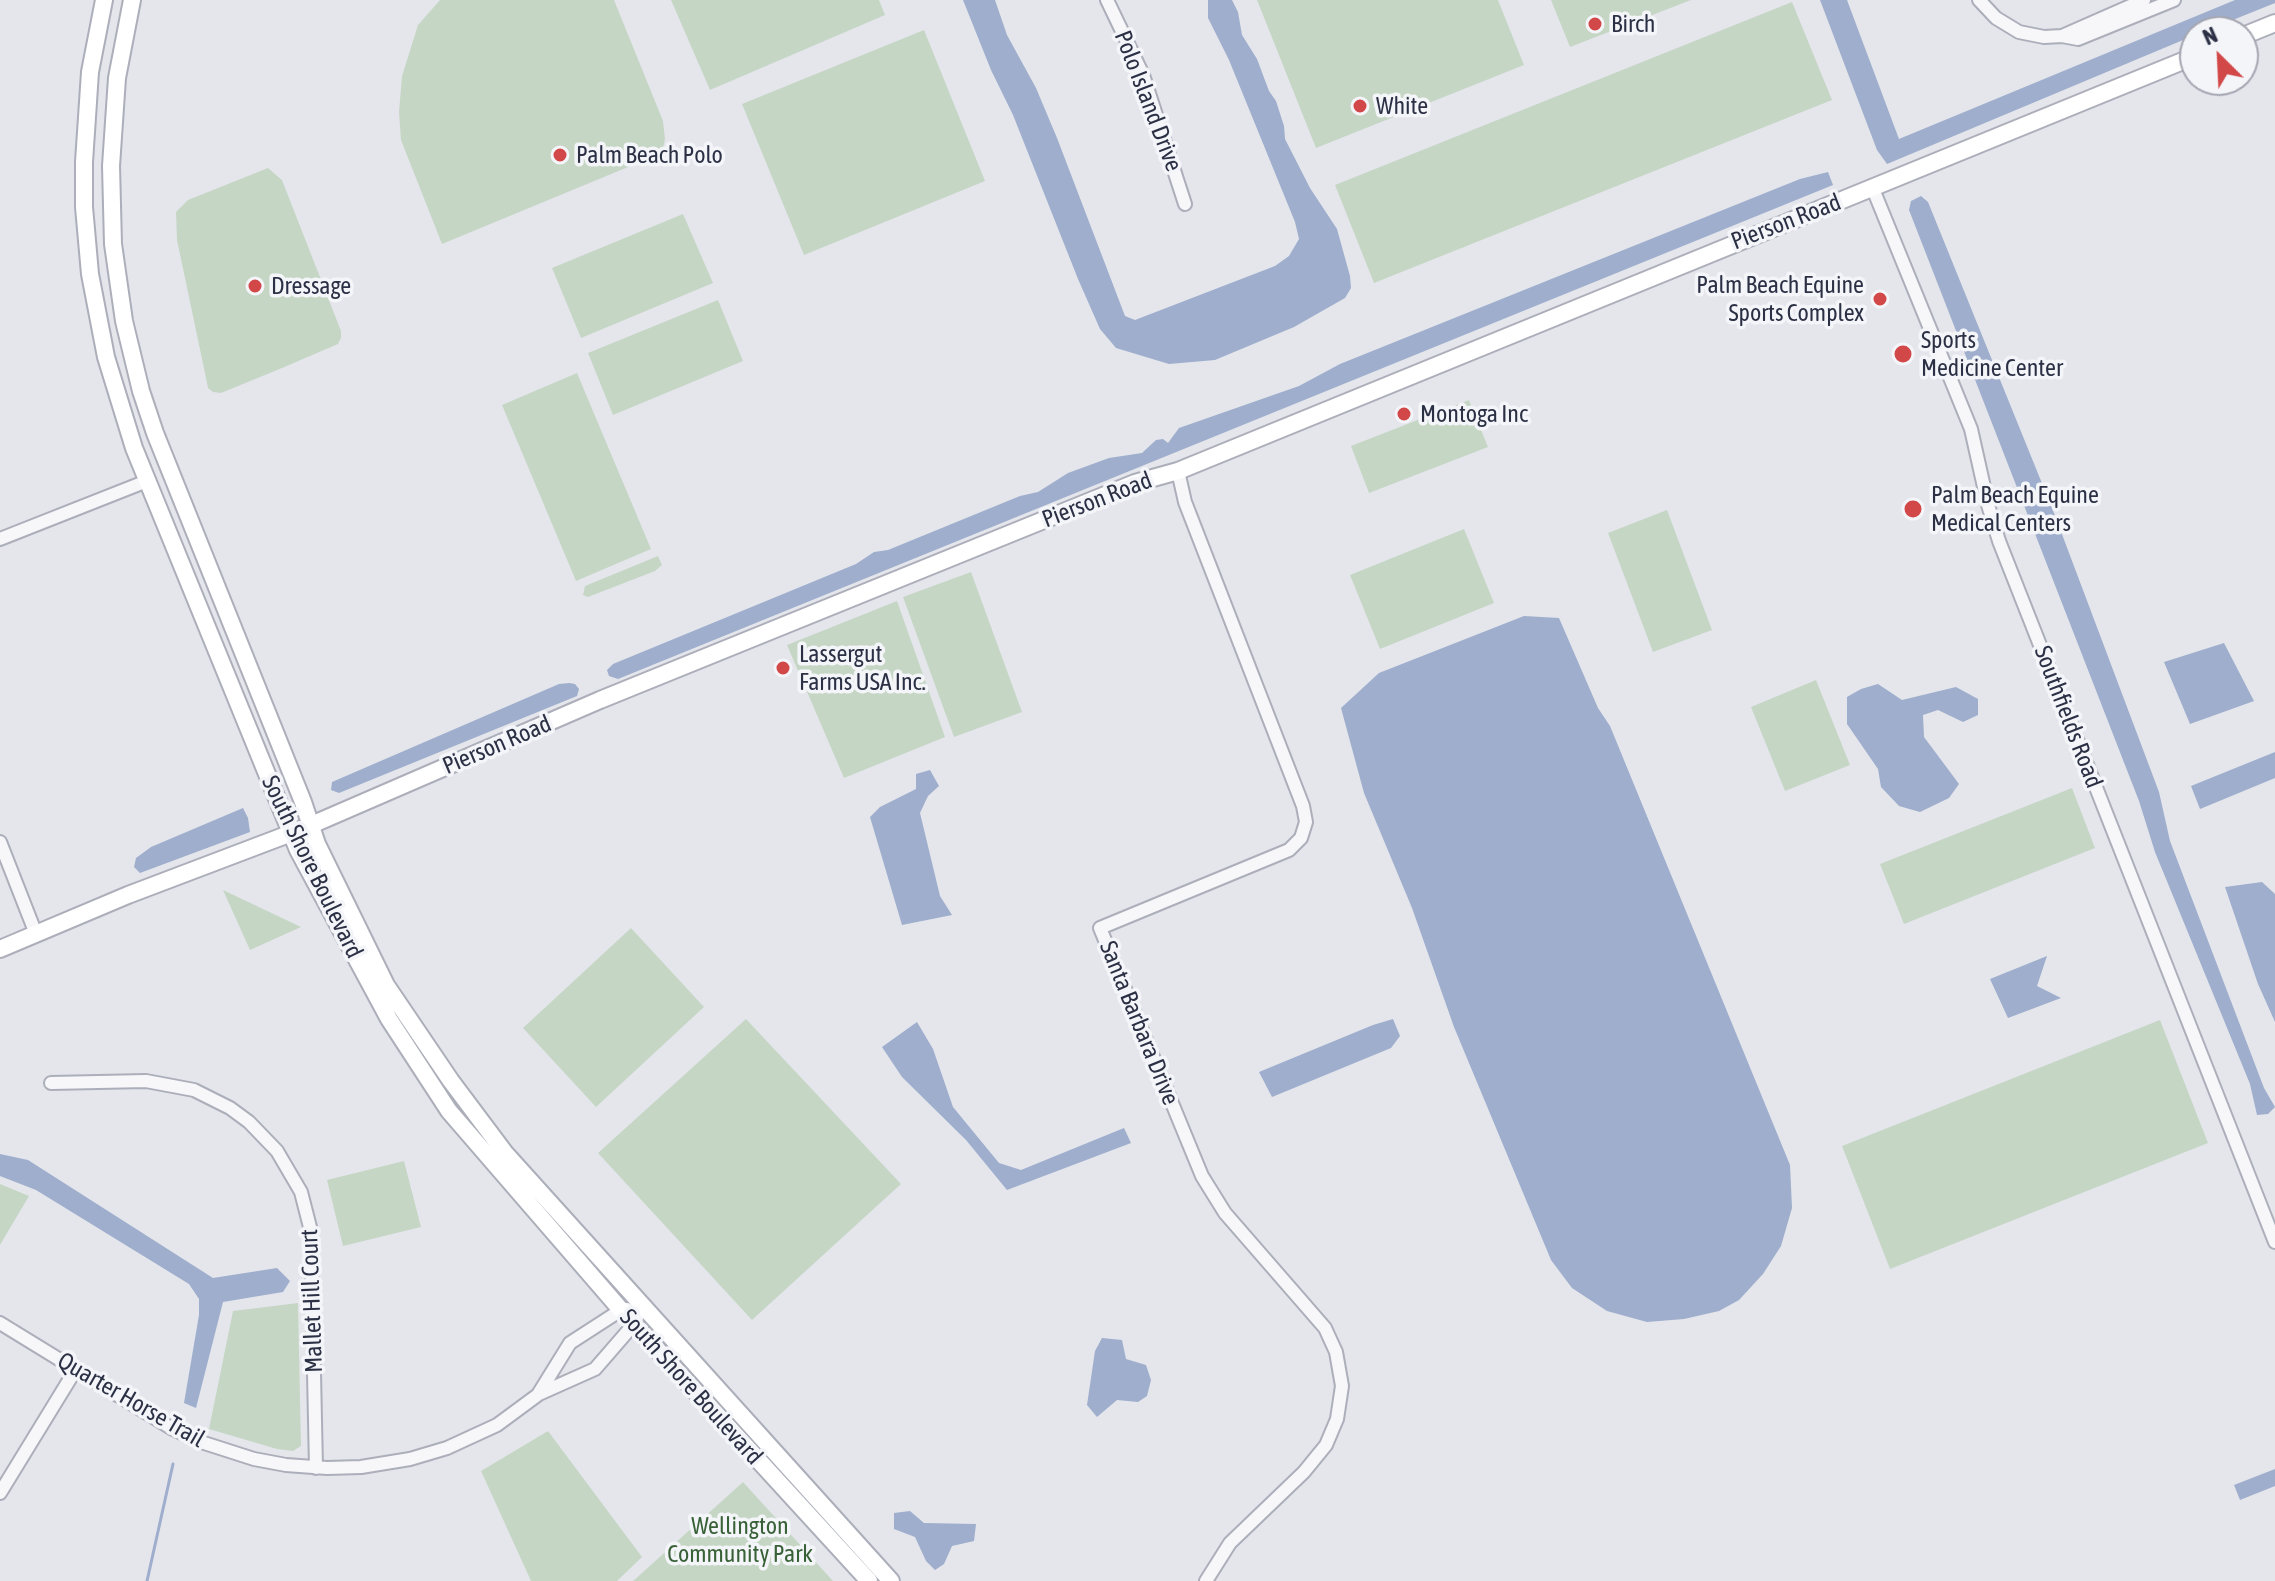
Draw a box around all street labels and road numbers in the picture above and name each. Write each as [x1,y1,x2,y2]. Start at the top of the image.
street label: Polo Island Drive [1108,27,1188,175]
street label: Pierson Road [1727,188,1845,256]
street label: Pierson Road [1038,466,1156,534]
street label: Southfields Road [2028,642,2108,792]
street label: Pierson Road [438,709,556,781]
street label: South Shore Boulevard [255,771,369,963]
street label: Santa Barbara Drive [1093,937,1185,1109]
street label: Mallet Hill Court [295,1229,329,1373]
street label: South Shore Boulevard [614,1303,768,1471]
street label: Quarter Horse Trail [52,1346,210,1454]

